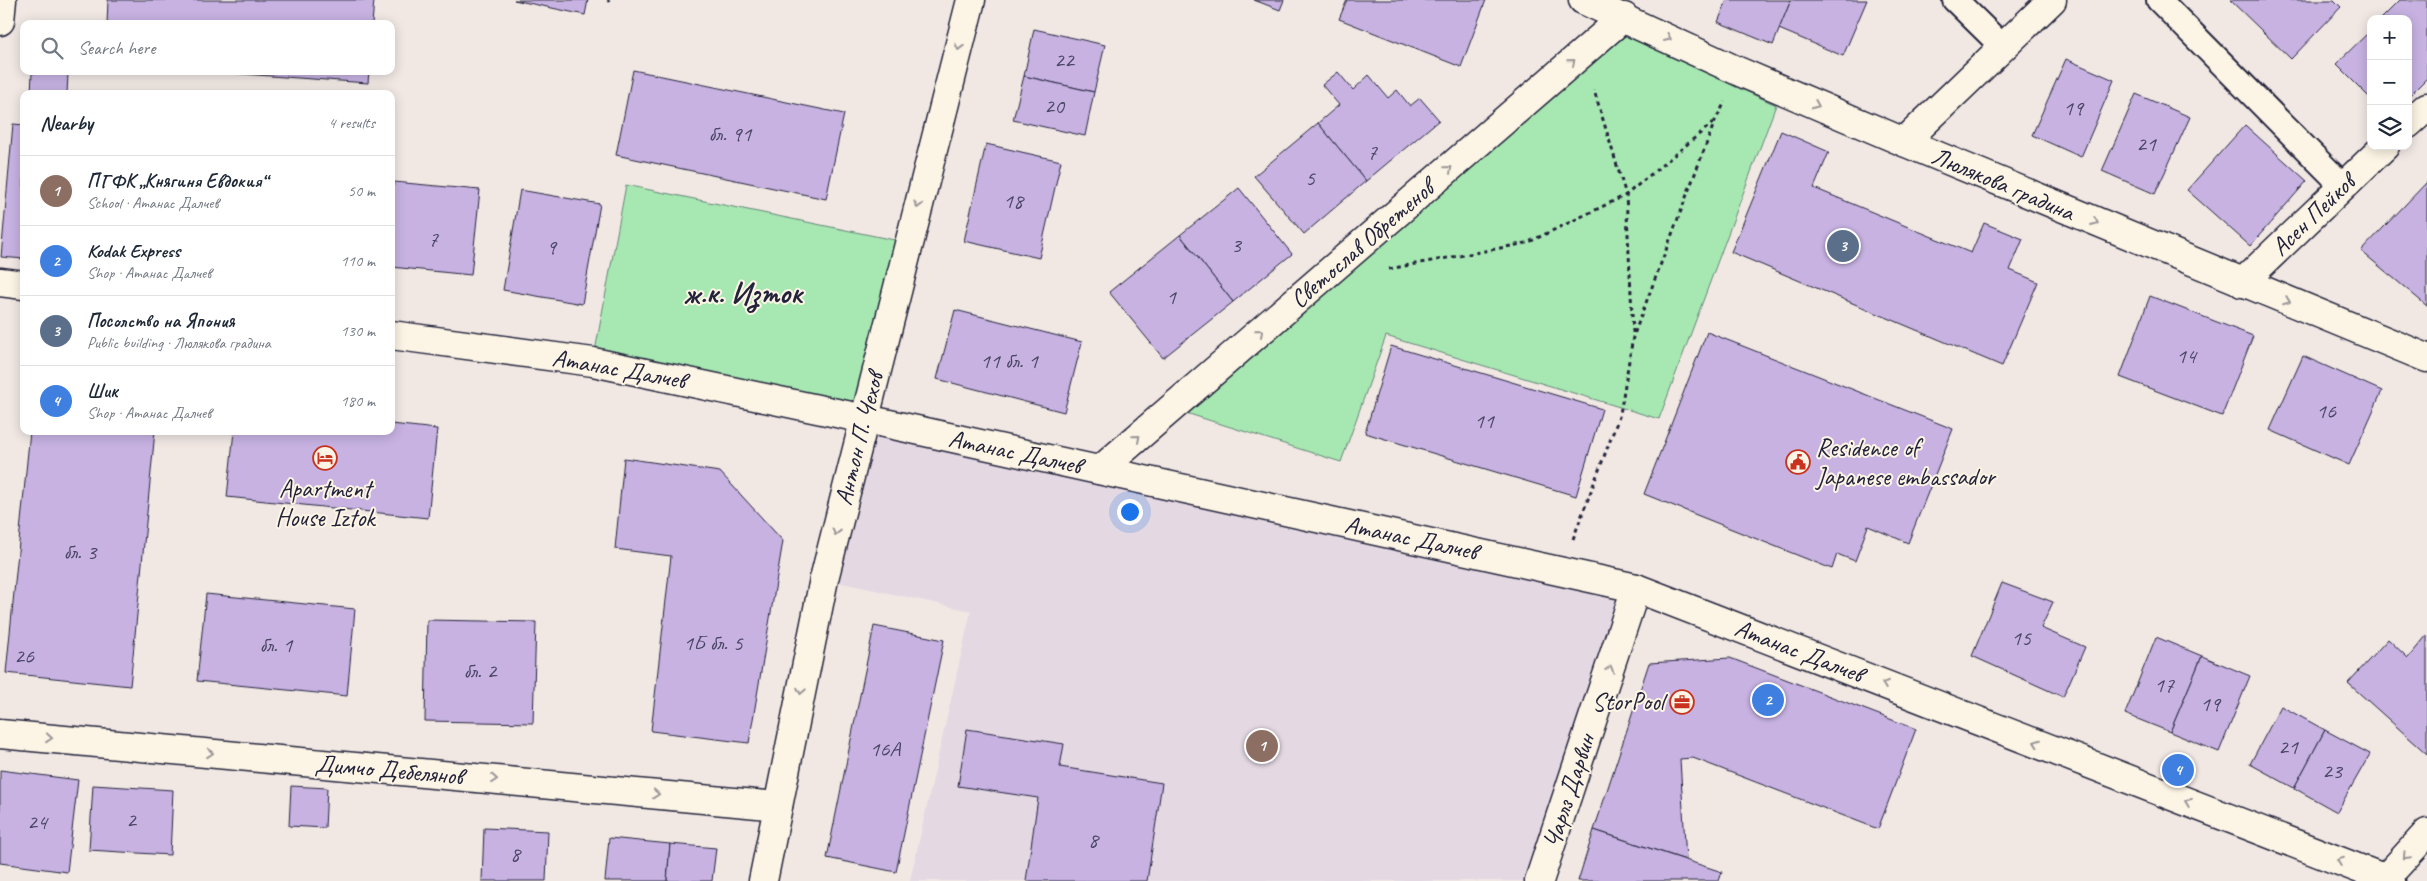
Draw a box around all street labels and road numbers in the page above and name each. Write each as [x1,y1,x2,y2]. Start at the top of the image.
street label: Люлякова градина [1927,140,2081,229]
street label: Асен Пейков [2264,164,2365,263]
street label: Светослав Обретенов [1284,169,1445,315]
street label: Атанас Далчев [550,342,693,397]
street label: Антон П. Чехов [827,365,892,509]
street label: Атанас Далчев [946,422,1089,483]
street label: Атанас Далчев [1342,508,1485,569]
street label: Атанас Далчев [1730,612,1873,692]
street label: Чарлз Дарвин [1536,729,1603,852]
street label: Димчо Дебелянов [314,748,470,793]

